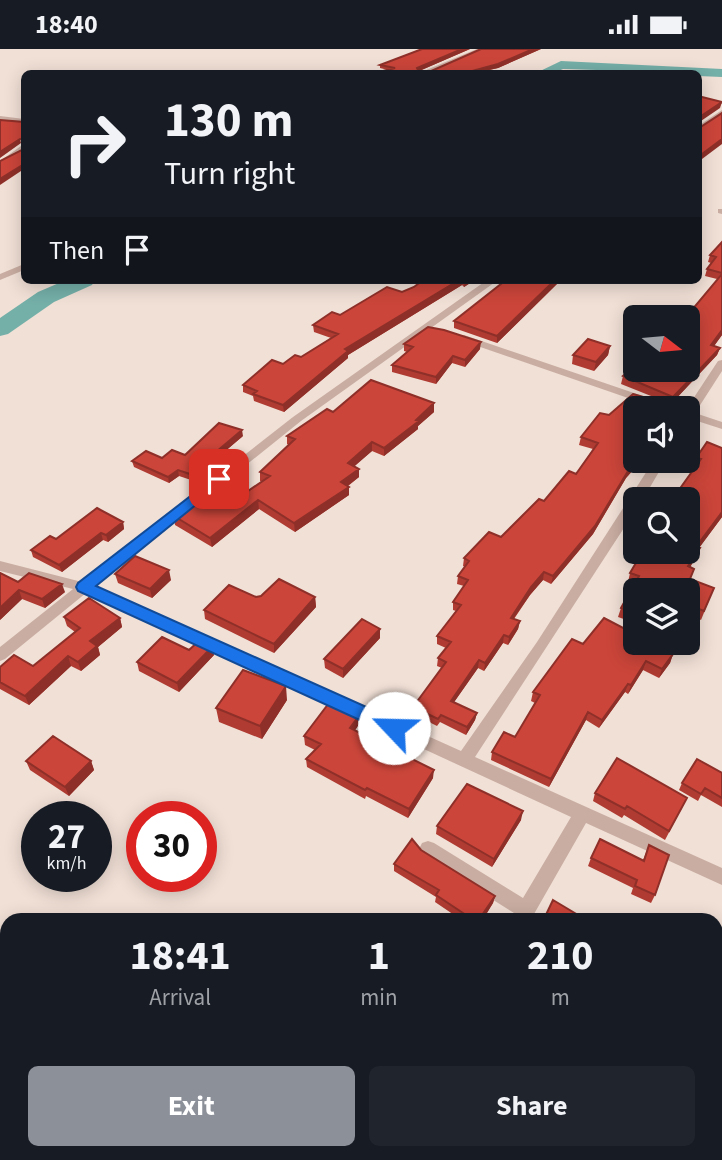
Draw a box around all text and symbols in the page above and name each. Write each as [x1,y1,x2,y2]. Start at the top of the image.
text: 18:40 [35,6,98,43]
text: 130 m [164,86,293,156]
icon: right [49,98,140,189]
text: Turn right [164,151,295,197]
icon: arrive [118,231,156,269]
text: Then [49,232,104,269]
north arrow [623,305,700,381]
map controls [623,305,700,655]
button: sound [623,396,700,473]
pin [189,449,249,509]
icon: arrive [200,460,238,498]
button: search [623,487,700,564]
button: layers [623,578,700,655]
position arrow [357,691,431,765]
speed limit sign: 30 [126,801,217,892]
text: 27 [48,812,85,862]
text: km/h [47,851,86,876]
text: 18:41 [129,926,231,986]
text: 1 [368,926,390,986]
text: 210 [527,926,594,986]
text: Arrival [149,981,211,1014]
text: min [360,981,398,1014]
text: m [551,981,570,1014]
button: Exit [28,1066,355,1146]
button: Share [369,1066,695,1146]

